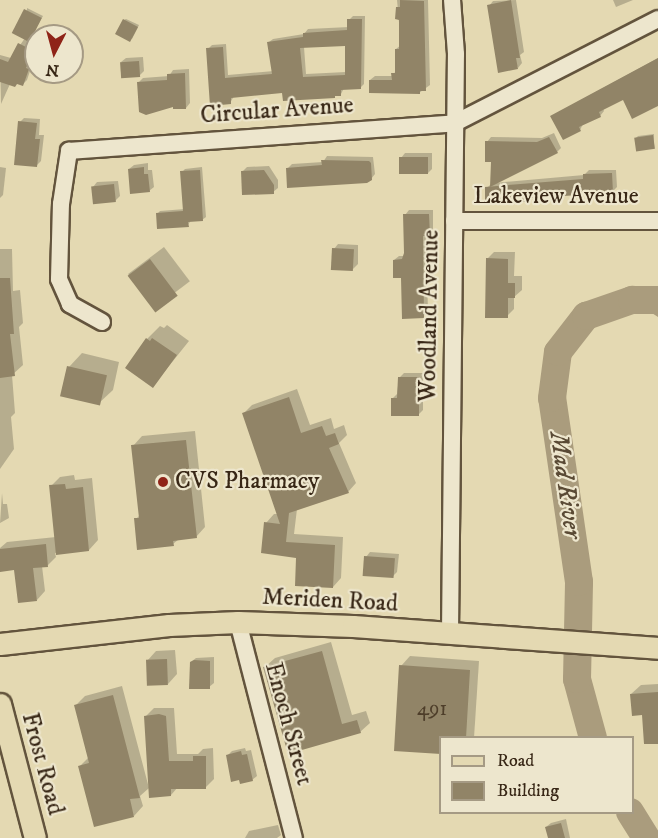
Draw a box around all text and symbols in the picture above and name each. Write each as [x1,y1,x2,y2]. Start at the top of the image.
north arrow [24,24,84,84]
text: N [45,59,60,81]
street label: Circular Avenue [199,91,355,131]
street label: Lakeview Avenue [473,183,639,211]
street label: Woodland Avenue [414,230,446,402]
water label: Mad River [542,430,588,540]
place label: CVS Pharmacy [175,468,319,496]
marker: CVS Pharmacy [156,475,170,489]
street label: Meriden Road [261,583,399,619]
street label: Enoch Street [258,659,318,789]
house number: 491 [417,696,447,722]
street label: Frost Road [15,710,69,818]
legend [439,736,634,814]
text: Road [497,750,534,772]
text: Building [497,780,559,802]

